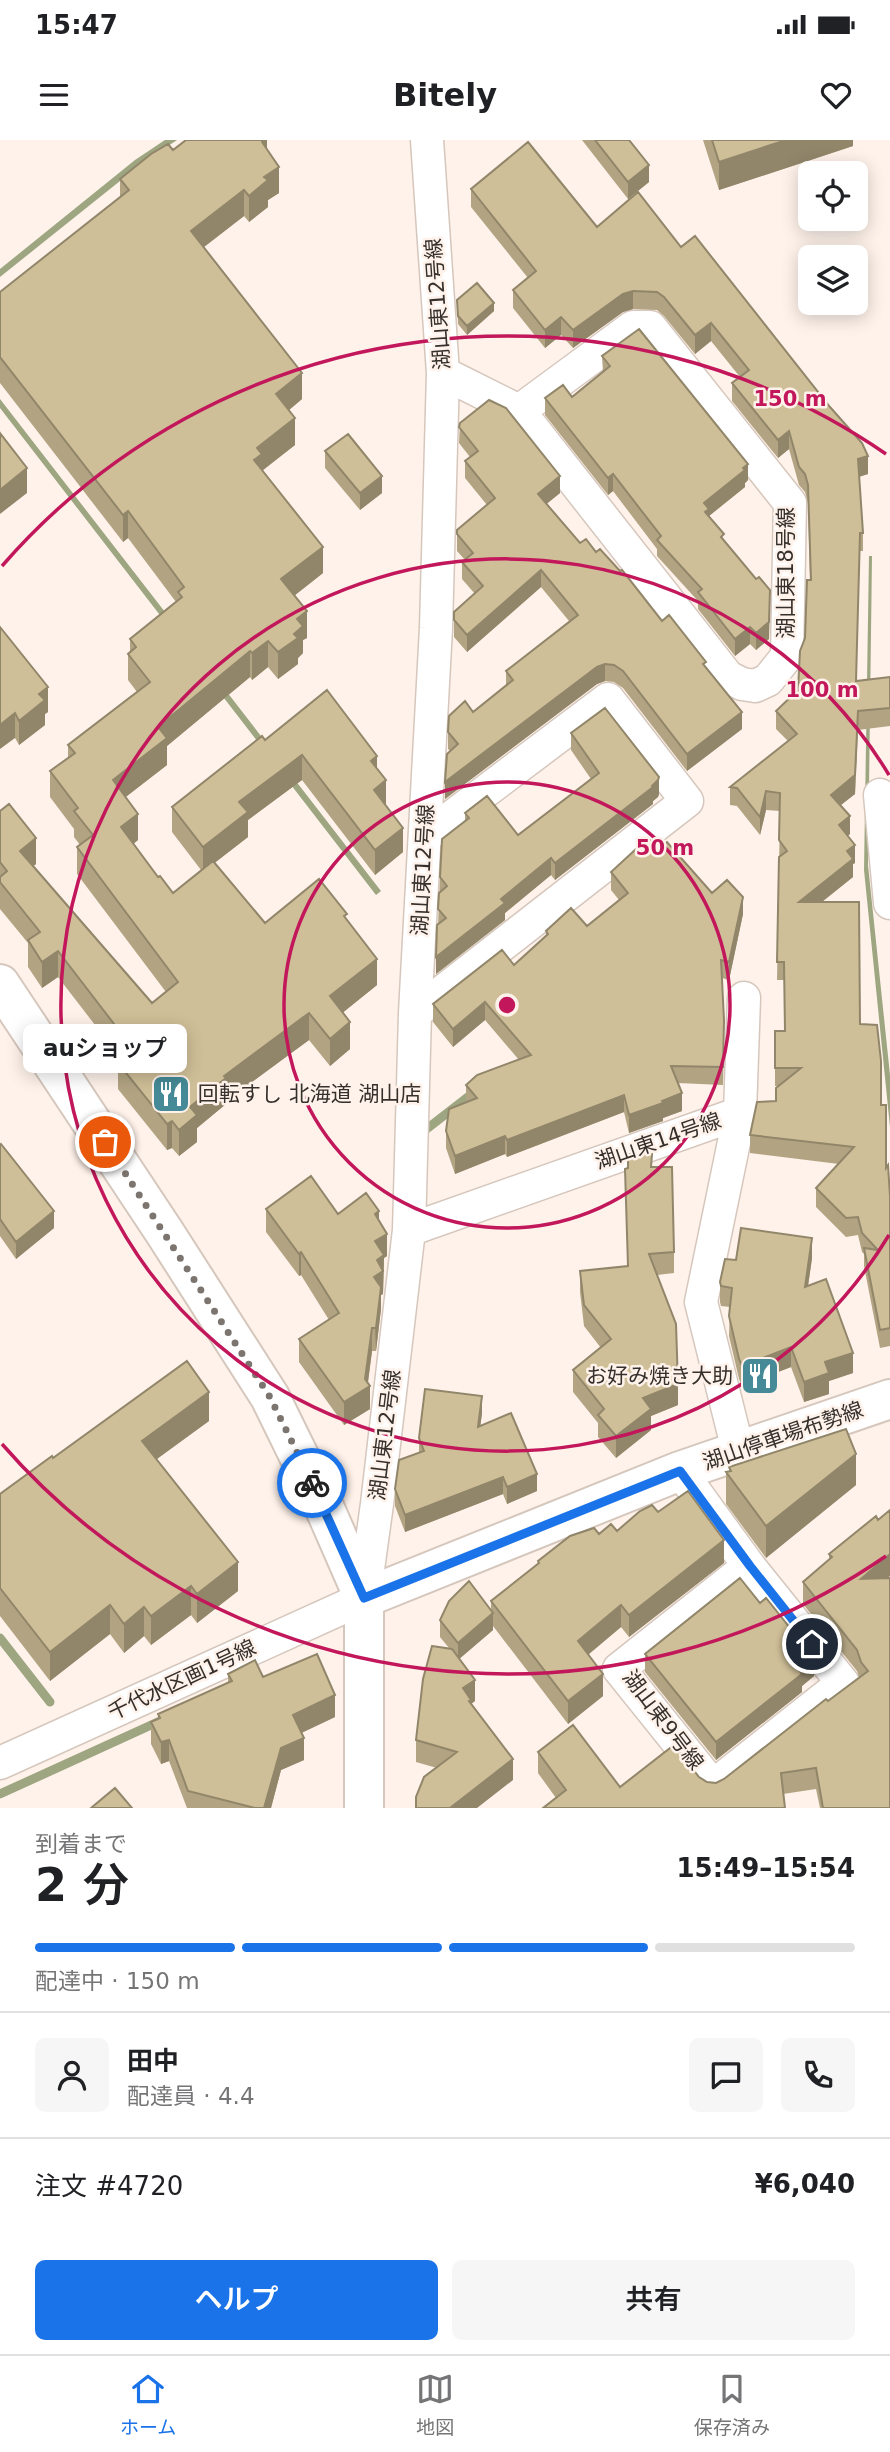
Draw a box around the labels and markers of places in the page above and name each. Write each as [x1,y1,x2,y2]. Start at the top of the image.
centre of rings [495,993,519,1017]
callout: auショップ [23,1023,187,1072]
restaurant icon: 回転すし 北海道 湖山店 [150,1073,192,1115]
place label: 回転すし 北海道 湖山店 [198,1082,421,1106]
pin [75,1112,135,1172]
restaurant icon: お好み焼き大助 [739,1355,781,1397]
place label: お好み焼き大助 [586,1364,733,1388]
pin [782,1614,842,1674]

